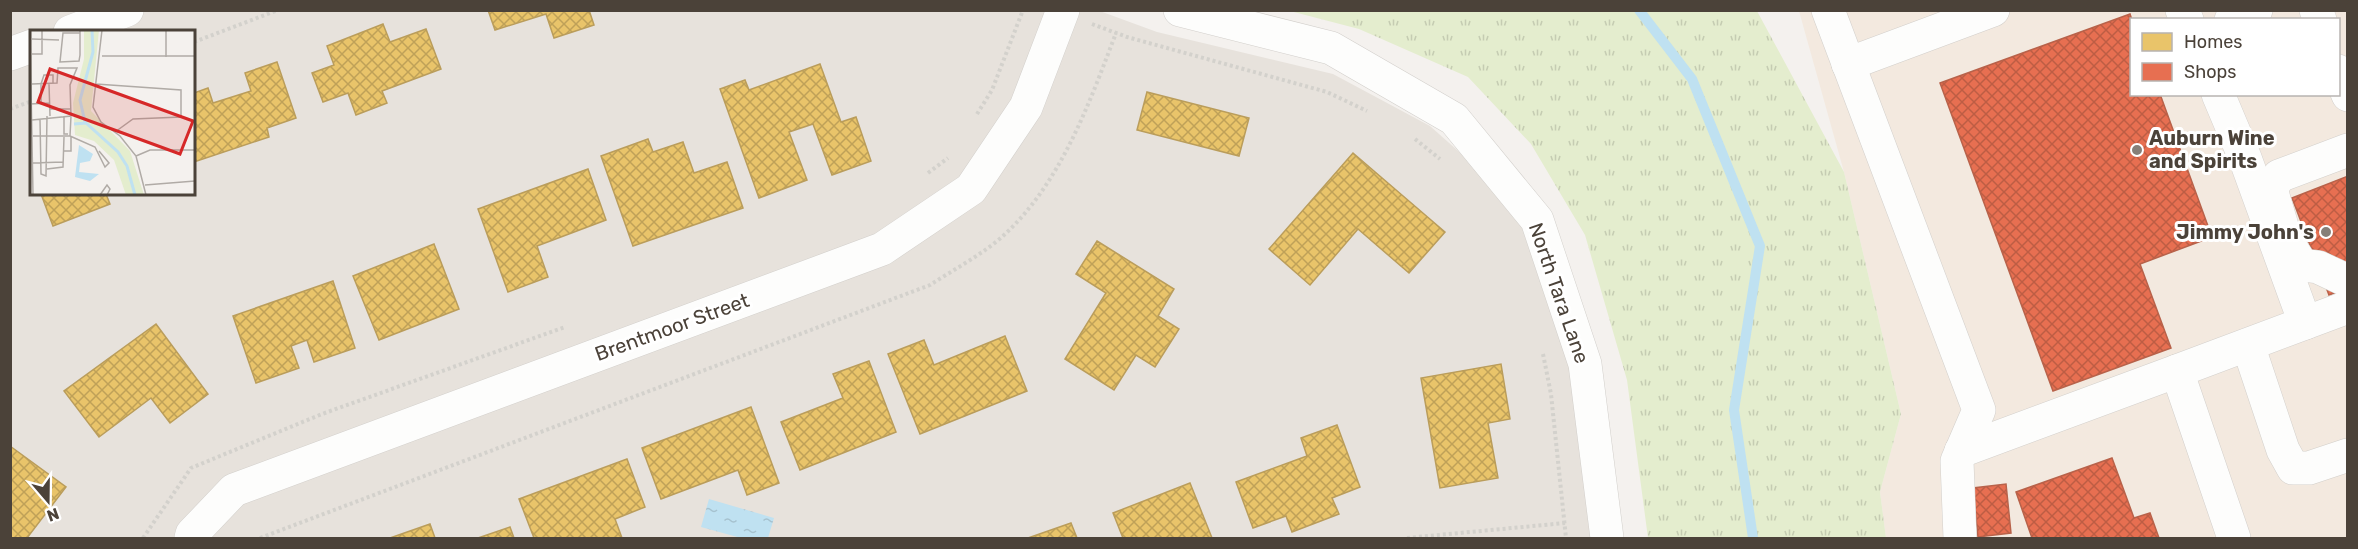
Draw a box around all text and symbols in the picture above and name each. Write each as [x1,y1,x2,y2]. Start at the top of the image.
legend [2130,18,2340,96]
inset map [30,30,195,195]
text: Homes [2184,31,2242,53]
text: Shops [2184,61,2236,83]
place label: Auburn Wine and Spirits [2149,126,2275,173]
marker: Auburn Wine and Spirits [2130,143,2144,157]
street label: North Tara Lane [1524,220,1594,366]
place label: Jimmy John's [2176,220,2314,244]
marker: Jimmy John's [2319,225,2333,239]
street label: Brentmoor Street [592,288,753,366]
north arrow [18,471,78,531]
text: N [44,504,62,526]

